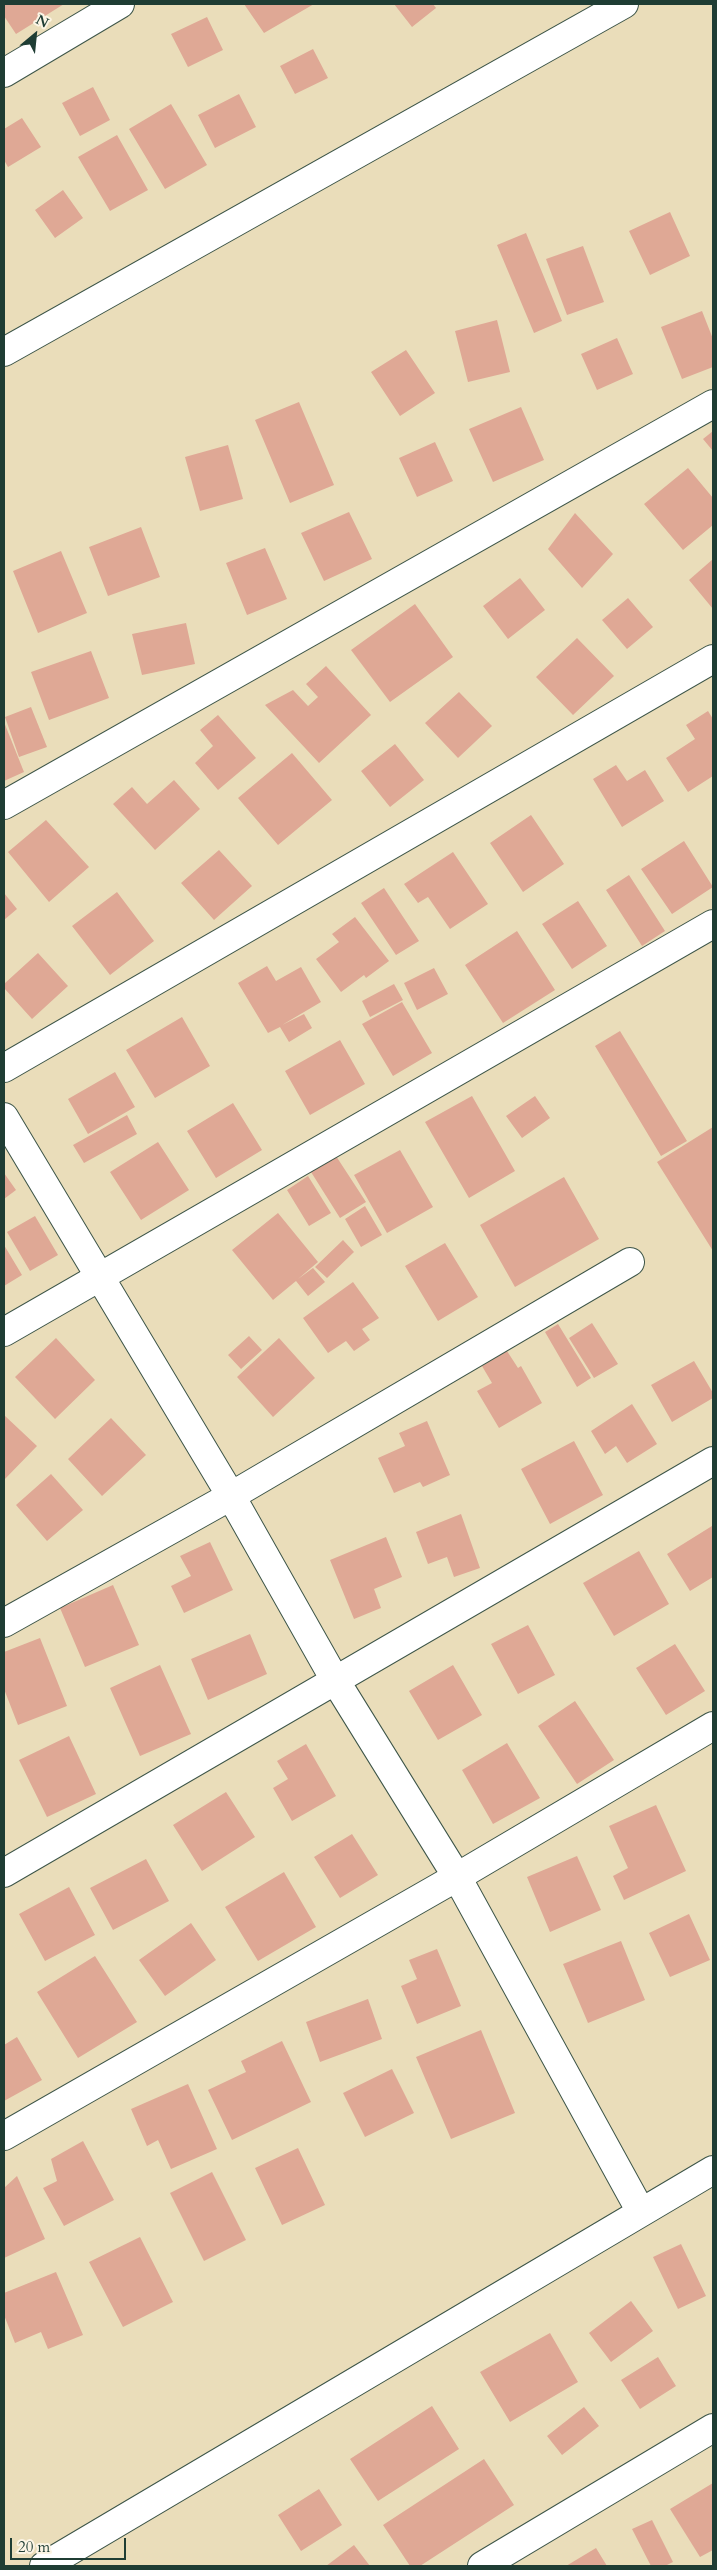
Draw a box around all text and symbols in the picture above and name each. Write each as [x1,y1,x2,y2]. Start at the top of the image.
north arrow [10,10,60,60]
text: N [32,10,52,33]
scale bar [12,2528,129,2560]
text: 20 m [18,2537,50,2557]

